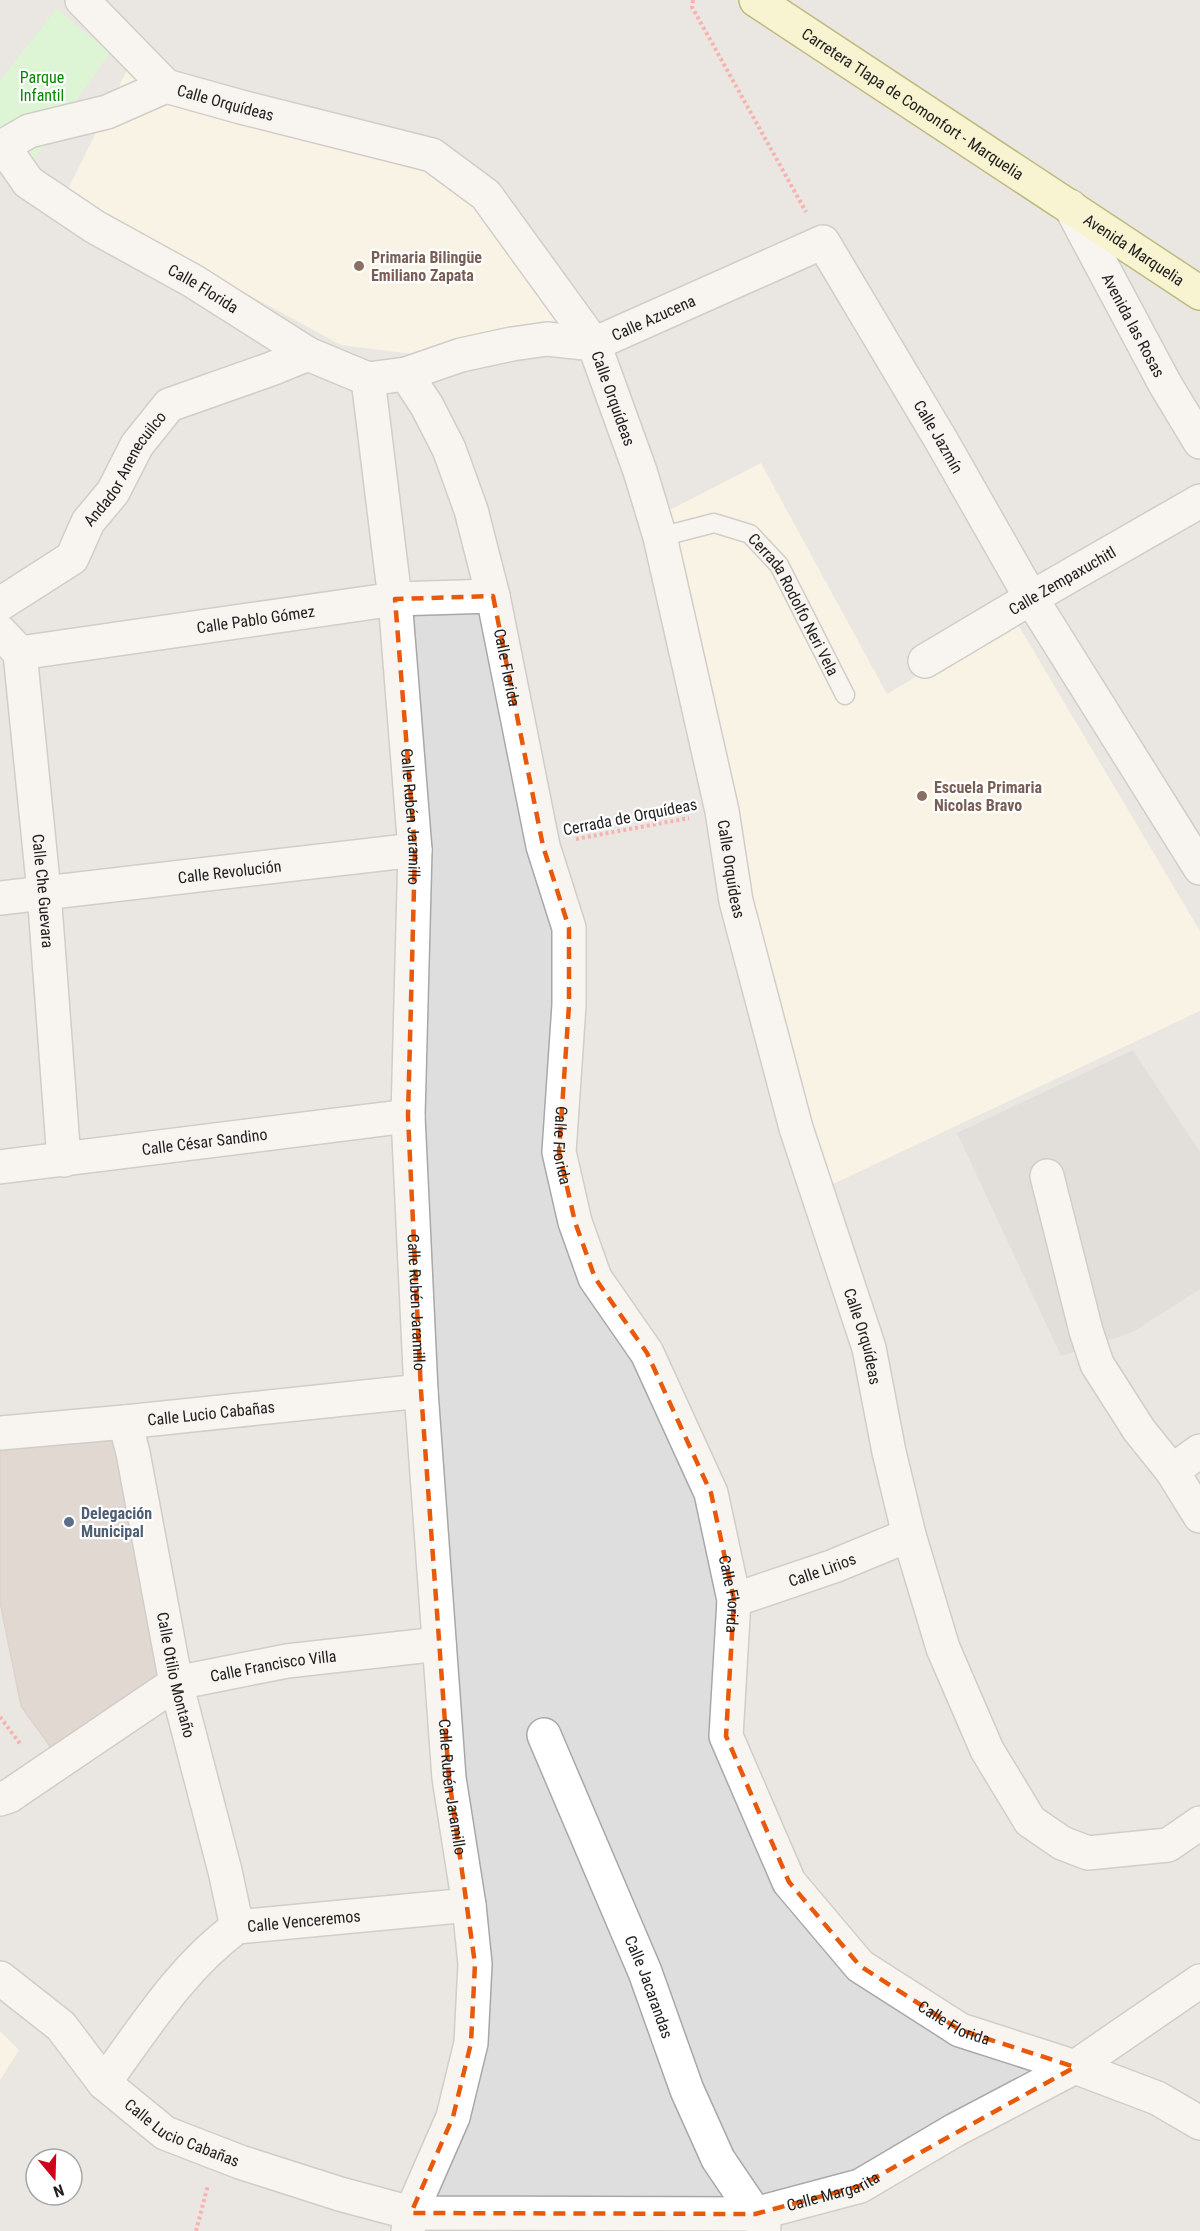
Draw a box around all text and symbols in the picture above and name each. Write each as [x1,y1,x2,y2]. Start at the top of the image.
street label: Carretera Tlapa de Comonfort - Marquelia [798,24,1027,184]
park label: Parque Infantil [20,68,64,105]
street label: Calle Orquídeas [175,80,276,124]
street label: Avenida Marquelia [1080,209,1188,290]
place label: Primaria Bilingüe Emiliano Zapata [371,248,482,285]
marker: Primaria Bilingüe Emiliano Zapata [352,259,366,273]
street label: Calle Florida [165,260,242,317]
street label: Avenida las Rosas [1098,270,1169,380]
street label: Calle Azucena [609,291,698,344]
street label: Calle Orquídeas [588,348,640,448]
street label: Calle Jazmín [910,397,967,476]
street label: Andador Anenecuilco [79,407,170,530]
street label: Cerrada Rodolfo Neri Vela [744,529,843,679]
street label: Calle Zempaxuchitl [1005,542,1119,619]
street label: Calle Pablo Gómez [195,601,316,637]
street label: Calle Florida [490,627,524,708]
street label: Calle Rubén Jaramillo [397,748,425,885]
place label: Escuela Primaria Nicolas Bravo [934,778,1042,815]
marker: Escuela Primaria Nicolas Bravo [915,789,929,803]
street label: Cerrada de Orquídeas [561,795,699,839]
street label: Calle Orquídeas [714,818,750,920]
street label: Calle Che Guevara [29,833,58,949]
street label: Calle Revolución [177,856,282,887]
street label: Calle Florida [549,1106,576,1186]
street label: Calle César Sandino [140,1124,268,1159]
street label: Calle Rubén Jaramillo [404,1233,430,1371]
street label: Calle Orquídeas [840,1286,885,1386]
street label: Calle Lucio Cabañas [146,1397,276,1429]
place label: Delegación Municipal [81,1504,152,1541]
marker: Delegación Municipal [62,1515,76,1529]
street label: Calle Lirios [786,1549,859,1590]
street label: Calle Florida [715,1553,743,1634]
street label: Calle Otilio Montaño [153,1610,199,1740]
street label: Calle Francisco Villa [208,1646,337,1686]
street label: Calle Rubén Jaramillo [435,1718,470,1856]
street label: Calle Venceremos [246,1906,361,1935]
street label: Calle Jacarandas [621,1932,677,2041]
street label: Calle Florida [915,1996,992,2049]
street label: Calle Lucio Cabañas [121,2095,242,2170]
north arrow [24,2147,84,2207]
street label: Calle Margarita [784,2167,883,2215]
text: N [51,2180,66,2201]

